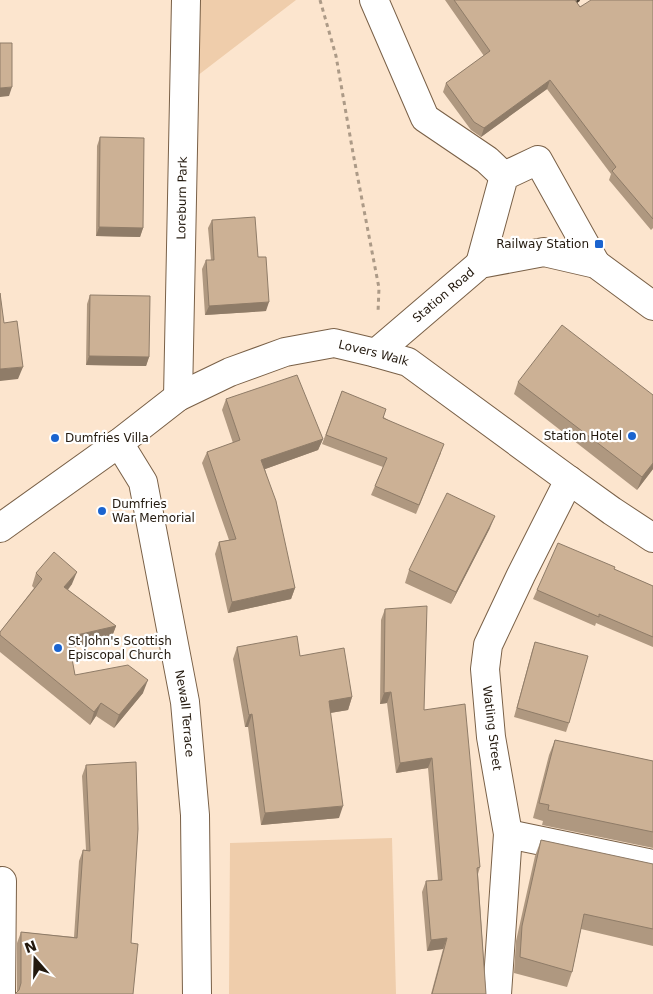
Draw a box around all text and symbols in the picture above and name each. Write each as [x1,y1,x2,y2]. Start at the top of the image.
street label: Loreburn Park [174,156,190,240]
place label: Railway Station [496,237,589,251]
marker: Railway Station [593,238,605,250]
street label: Station Road [410,265,477,325]
street label: Lovers Walk [337,337,410,369]
place label: Station Hotel [544,429,622,443]
marker: Station Hotel [626,430,638,442]
place label: Dumfries Villa [65,431,149,445]
marker: Dumfries Villa [49,432,61,444]
place label: Dumfries War Memorial [112,497,195,525]
marker: Dumfries War Memorial [96,505,108,517]
place label: St John's Scottish Episcopal Church [68,634,172,662]
marker: St John's Scottish Episcopal Church [52,642,64,654]
street label: Newall Terrace [172,669,197,758]
street label: Watling Street [480,685,504,771]
north arrow [10,934,60,984]
text: N [22,937,39,956]

